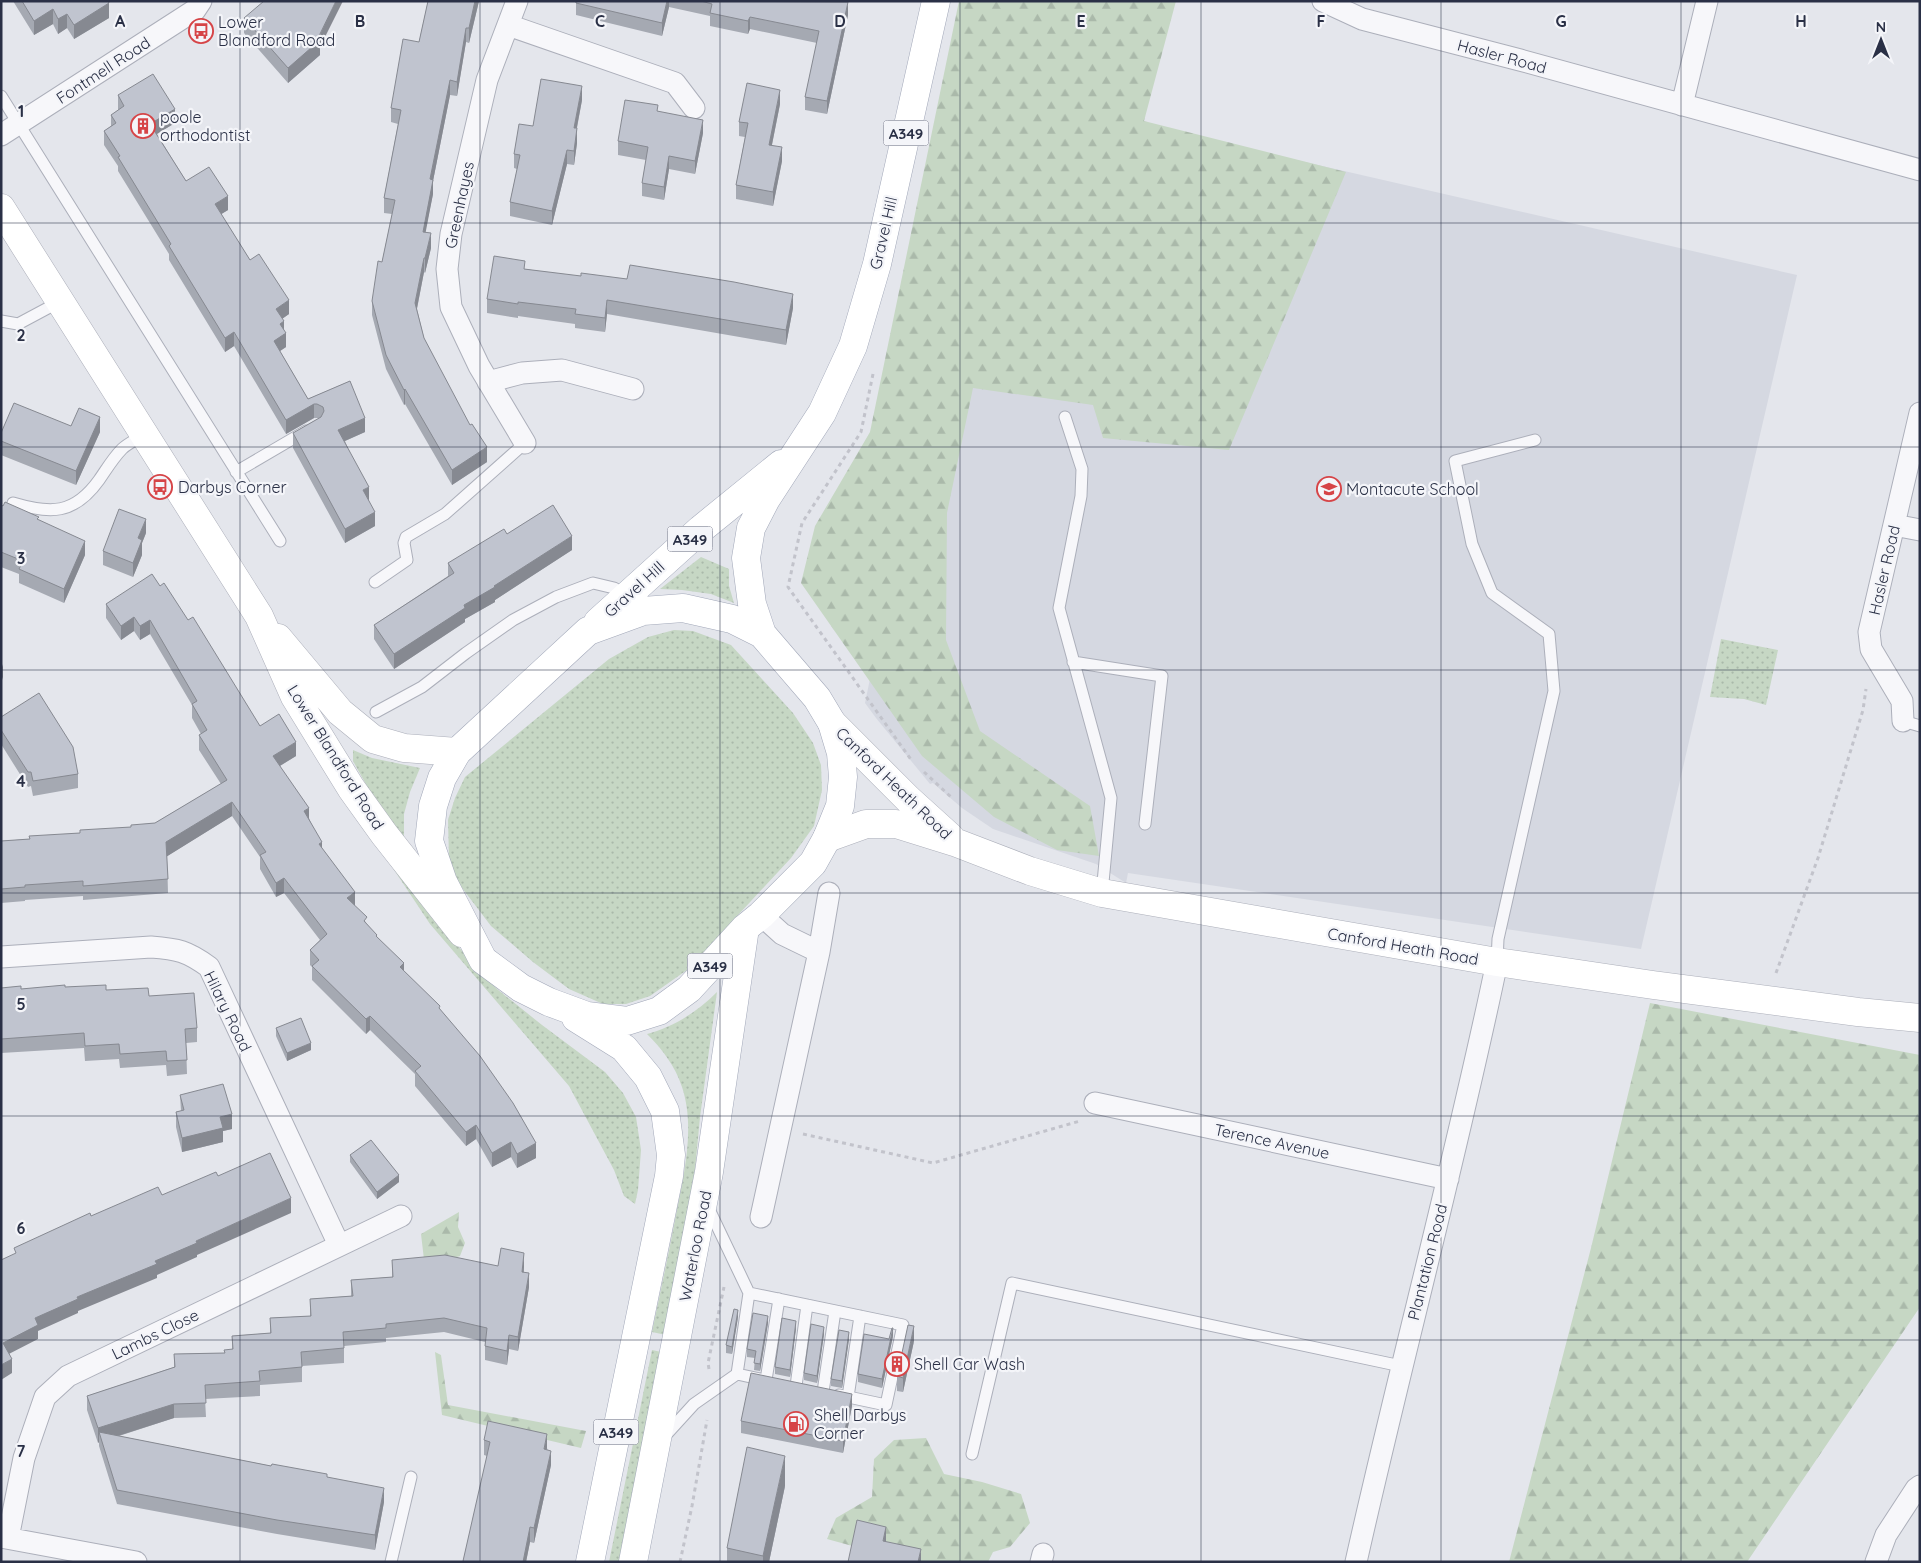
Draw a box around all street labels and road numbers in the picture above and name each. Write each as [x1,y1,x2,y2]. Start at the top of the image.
street label: Fontmell Road [52,32,154,108]
street label: Hasler Road [1455,34,1549,78]
road number: A349 [884,120,928,146]
street label: Greenhayes [440,160,478,250]
street label: Gravel Hill [865,195,901,271]
street label: Hasler Road [1864,523,1904,617]
road number: A349 [668,526,712,552]
street label: Gravel Hill [600,557,668,621]
street label: Lower Blandford Road [283,681,389,833]
street label: Canford Heath Road [832,723,956,843]
street label: Canford Heath Road [1326,923,1480,969]
road number: A349 [688,954,732,978]
street label: Hilary Road [200,967,256,1055]
street label: Terence Avenue [1213,1119,1331,1163]
street label: Waterloo Road [674,1189,716,1303]
street label: Plantation Road [1403,1202,1451,1322]
street label: Lambs Close [108,1304,202,1364]
road number: A349 [594,1420,638,1444]

